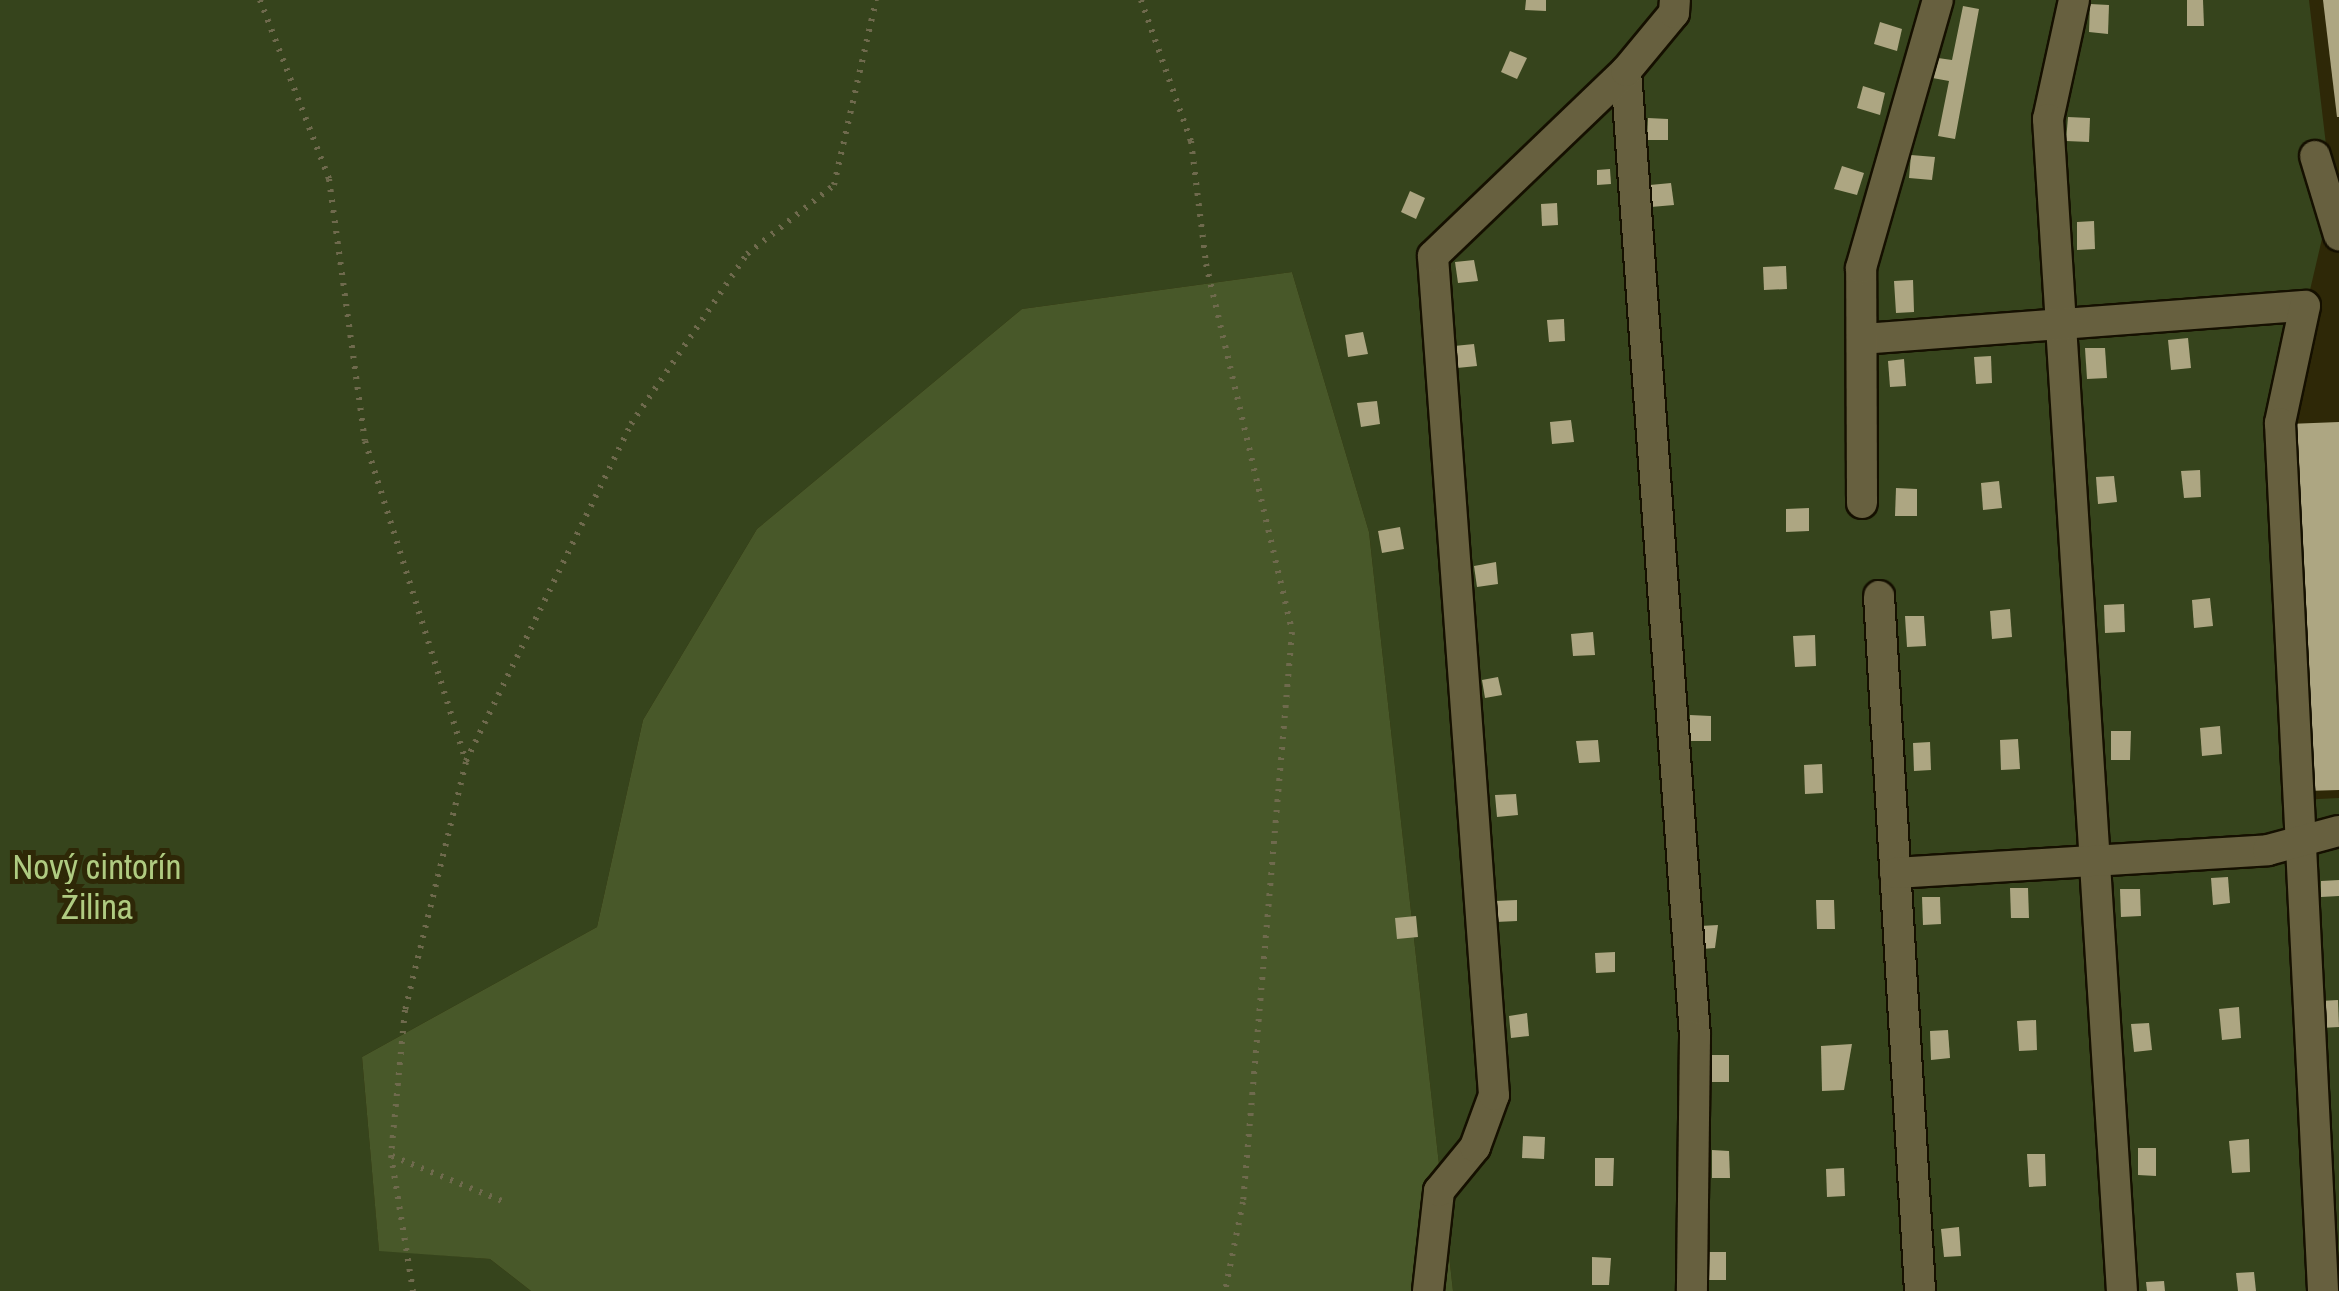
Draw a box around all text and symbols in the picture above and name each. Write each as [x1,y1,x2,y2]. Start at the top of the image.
park label: Nový cintorín Žilina [12,846,182,928]

